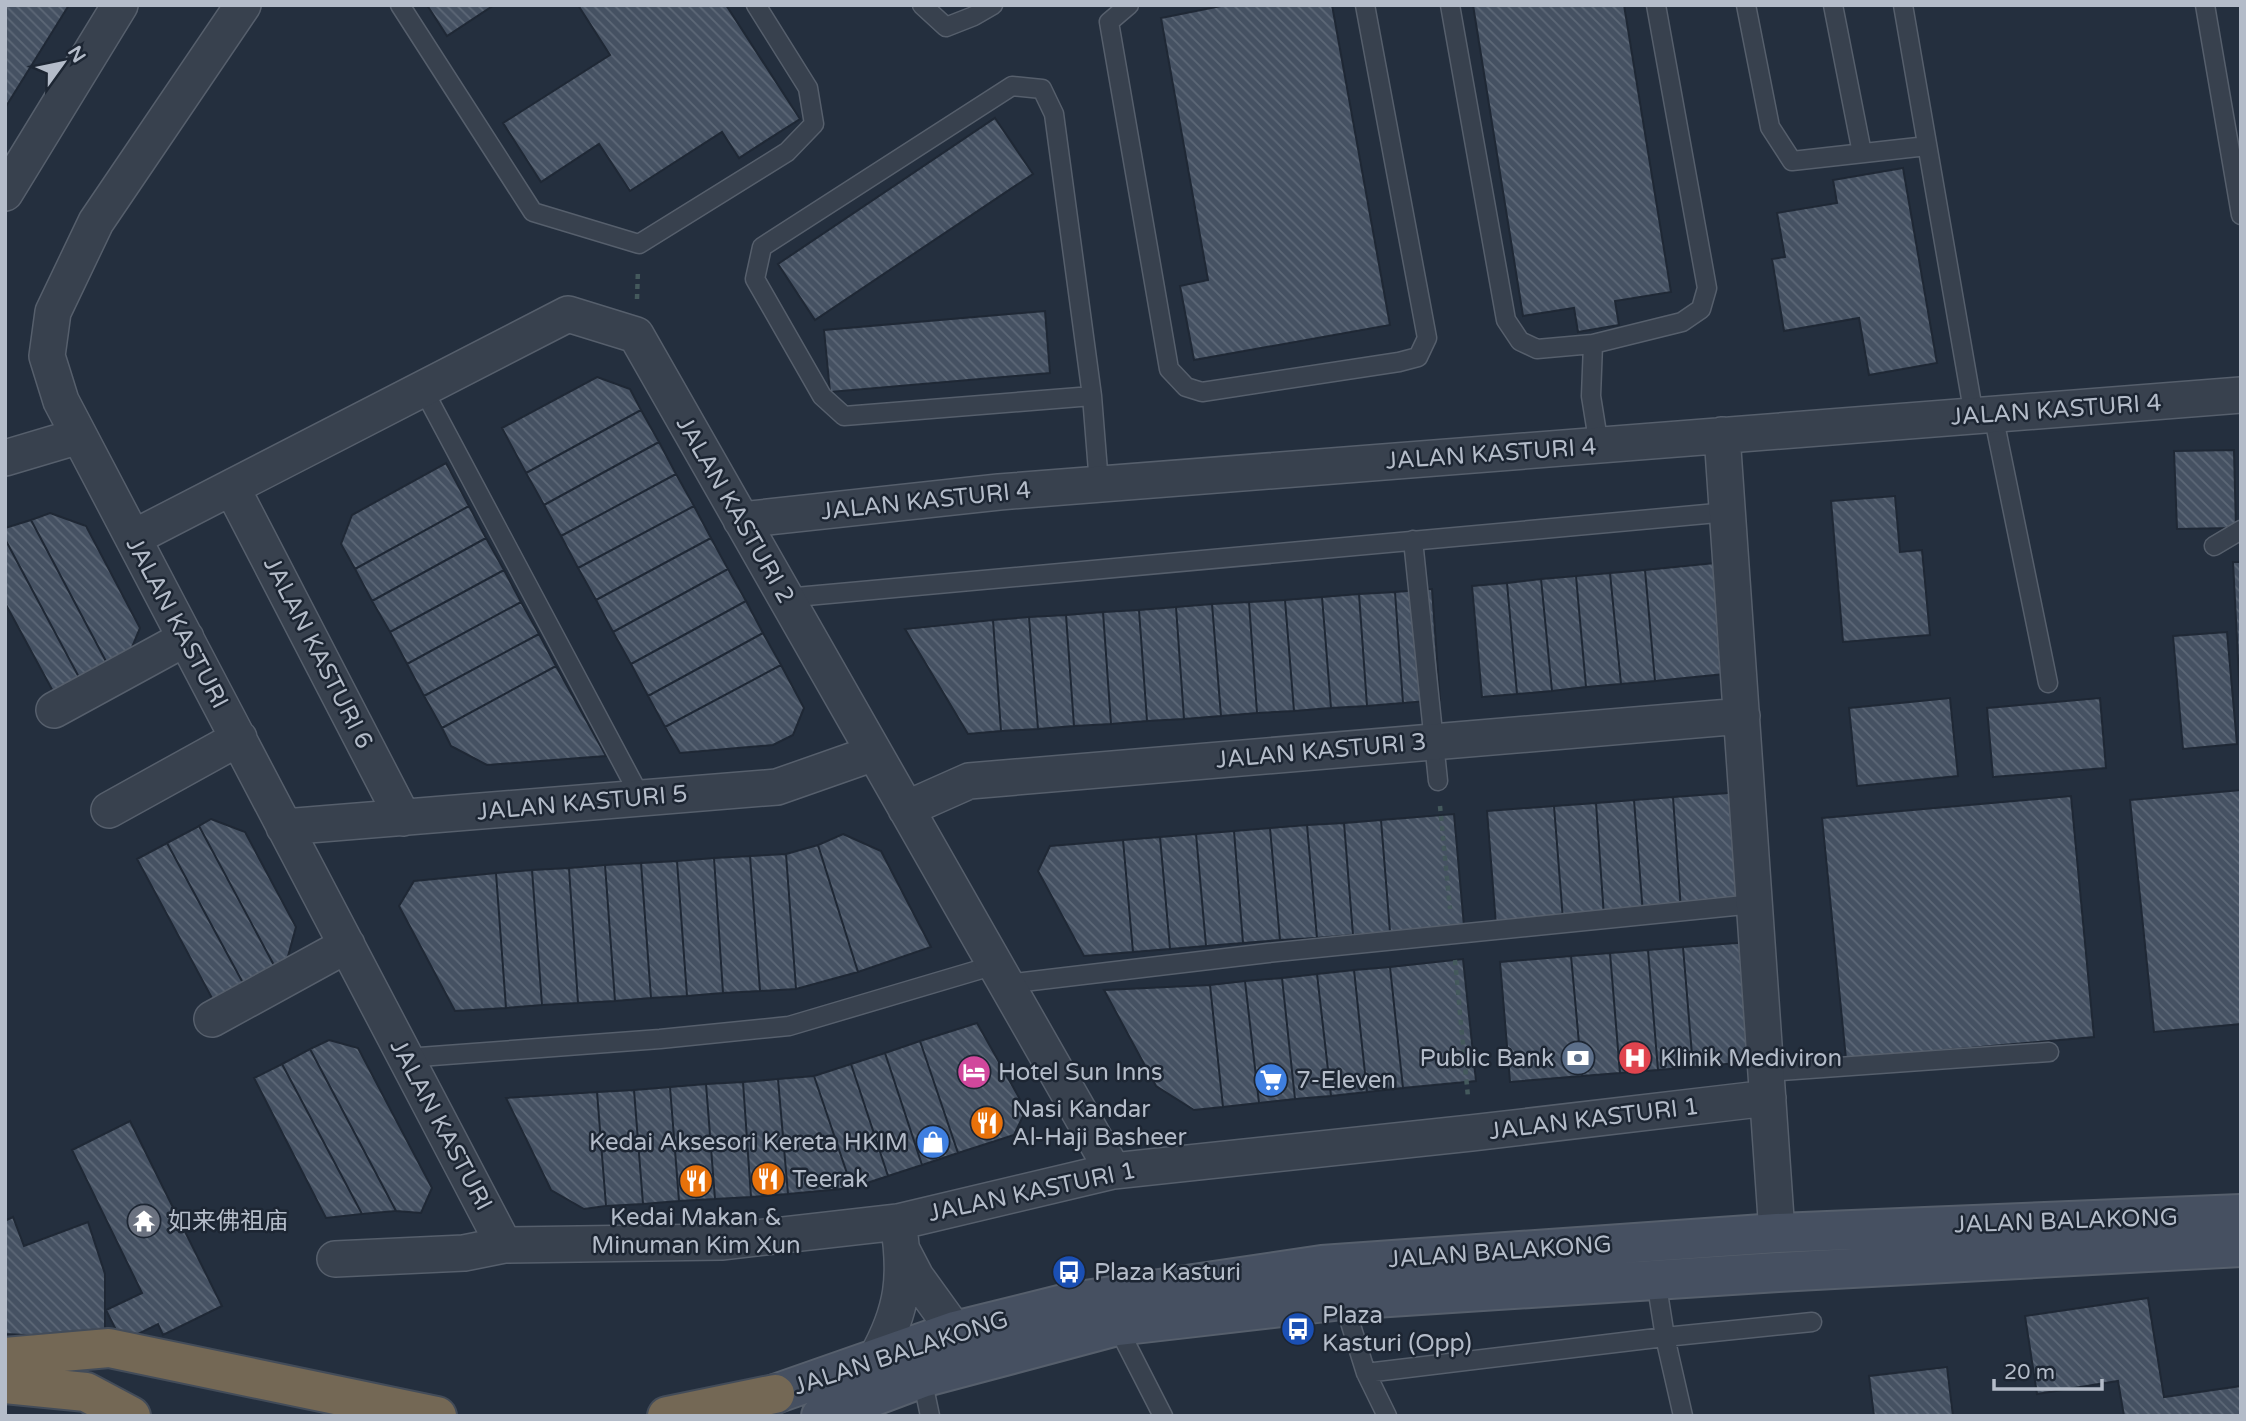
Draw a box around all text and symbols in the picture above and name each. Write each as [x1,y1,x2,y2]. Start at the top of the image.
north arrow [28,28,98,98]
text: N [63,42,90,67]
street label: JALAN KASTURI 4 [1950,388,2162,432]
street label: JALAN KASTURI 2 [670,411,800,609]
street label: JALAN KASTURI 4 [1385,432,1597,476]
street label: JALAN KASTURI 4 [819,476,1033,526]
street label: JALAN KASTURI [120,532,234,714]
street label: JALAN KASTURI 6 [257,552,379,754]
street label: JALAN KASTURI 3 [1214,727,1428,775]
street label: JALAN KASTURI 5 [475,779,689,827]
street label: JALAN KASTURI [384,1034,498,1216]
bank icon: Public Bank [1559,1039,1597,1077]
hospital icon: Klinik Mediviron [1616,1039,1654,1077]
place label: Public Bank [1419,1044,1554,1073]
place label: Klinik Mediviron [1660,1044,1842,1073]
hotel icon: Hotel Sun Inns [955,1053,993,1091]
place label: Hotel Sun Inns [998,1058,1162,1087]
supermarket icon: 7-Eleven [1252,1061,1290,1099]
place label: 7-Eleven [1296,1066,1396,1095]
street label: JALAN KASTURI 1 [1487,1092,1701,1146]
place label: Nasi Kandar Al-Haji Basheer [1012,1095,1187,1152]
restaurant icon: Nasi Kandar Al-Haji Basheer [968,1104,1006,1142]
shop icon: Kedai Aksesori Kereta HKIM [914,1123,952,1161]
place label: Kedai Aksesori Kereta HKIM [589,1128,908,1157]
street label: JALAN KASTURI 1 [926,1156,1138,1228]
restaurant icon: Teerak [749,1160,787,1198]
restaurant icon: Kedai Makan & Minuman Kim Xun [677,1162,715,1200]
place label: Teerak [792,1165,868,1194]
temple icon: 如来佛祖庙 [125,1202,163,1240]
place label: Kedai Makan & Minuman Kim Xun [591,1203,801,1260]
street label: JALAN BALAKONG [1954,1203,2178,1239]
place label: 如来佛祖庙 [168,1207,288,1236]
street label: JALAN BALAKONG [1387,1230,1613,1274]
bus stop icon: Plaza Kasturi [1050,1253,1088,1291]
place label: Plaza Kasturi [1094,1258,1241,1287]
place label: Plaza Kasturi (Opp) [1322,1301,1472,1358]
street label: JALAN BALAKONG [790,1305,1012,1401]
bus stop icon: Plaza Kasturi (Opp) [1279,1310,1317,1348]
scale bar [1994,1348,2102,1392]
text: 20 m [2004,1360,2055,1385]

